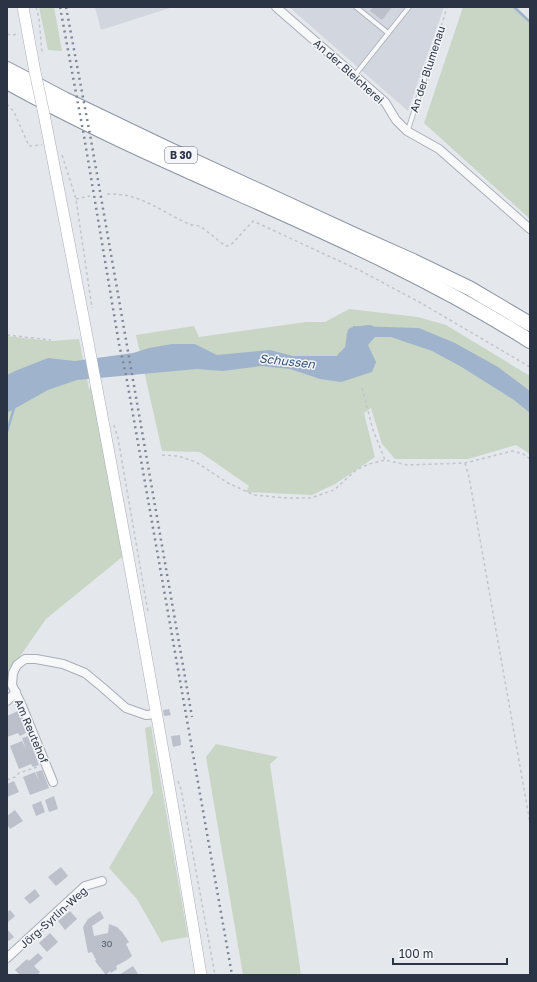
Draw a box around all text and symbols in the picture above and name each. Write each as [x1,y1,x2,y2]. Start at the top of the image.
street label: An der Blumenau [407,24,447,114]
street label: An der Bleicherei [311,36,387,106]
road number: B 30 [165,147,197,163]
water label: Schussen [258,351,316,371]
street label: Am Reutehof [13,697,51,765]
street label: Jörg-Syrlin-Weg [17,883,89,951]
house number: 30 [102,938,113,949]
scale bar [393,940,507,966]
text: 100 m [399,946,433,961]

